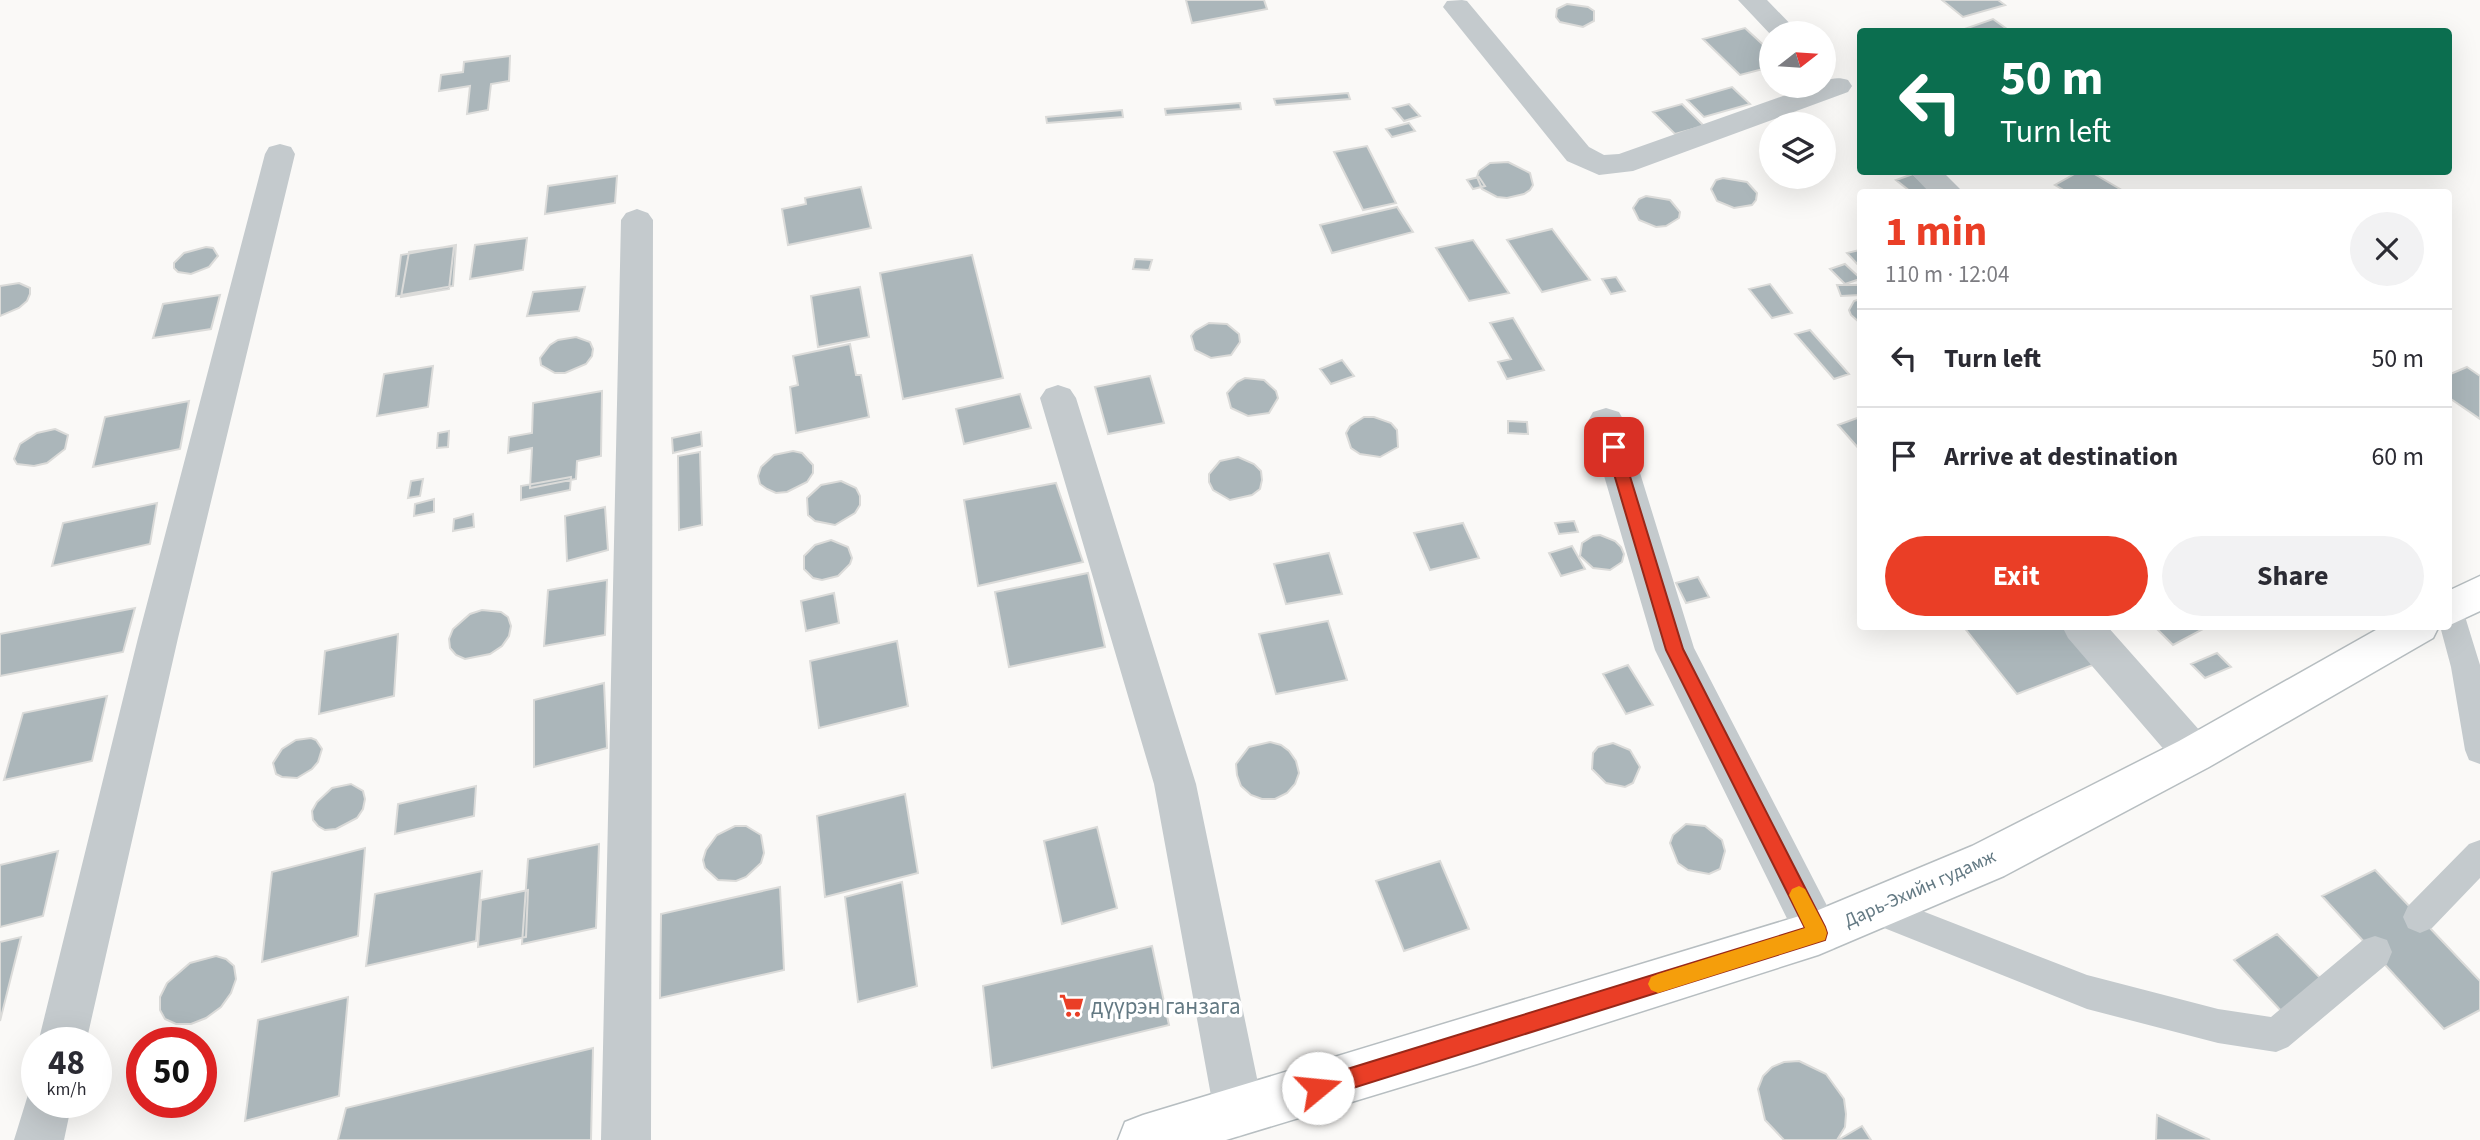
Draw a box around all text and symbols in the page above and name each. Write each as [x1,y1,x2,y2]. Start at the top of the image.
north arrow [1759,21,1836,98]
map controls [1759,21,1836,189]
text: 50 m [2000,44,2104,114]
icon: left [1885,56,1976,147]
text: Turn left [2000,109,2111,155]
button: layers [1759,112,1836,189]
text: 1 min [1885,202,1987,262]
button: close [2350,212,2424,286]
text: 110 m · 12:04 [1885,258,2009,291]
icon: left [1885,339,1923,377]
text: Turn left [1944,340,2041,377]
text: 50 m [2371,340,2424,377]
pin [1584,417,1644,477]
icon: arrive [1595,428,1633,466]
icon: arrive [1885,437,1923,475]
text: Arrive at destination [1944,438,2178,475]
text: 60 m [2371,438,2424,475]
button: Exit [1885,536,2148,616]
button: Share [2162,536,2424,616]
street label: Дарь-Эхийн гудамж [1840,843,2000,935]
place label: дүүрэн ганзага [1091,990,1241,1023]
supermarket icon: дүүрэн ганзага [1057,992,1085,1020]
speed limit sign: 50 [126,1027,217,1118]
text: 48 [48,1038,85,1088]
position arrow [1281,1051,1355,1125]
text: km/h [47,1077,86,1102]

